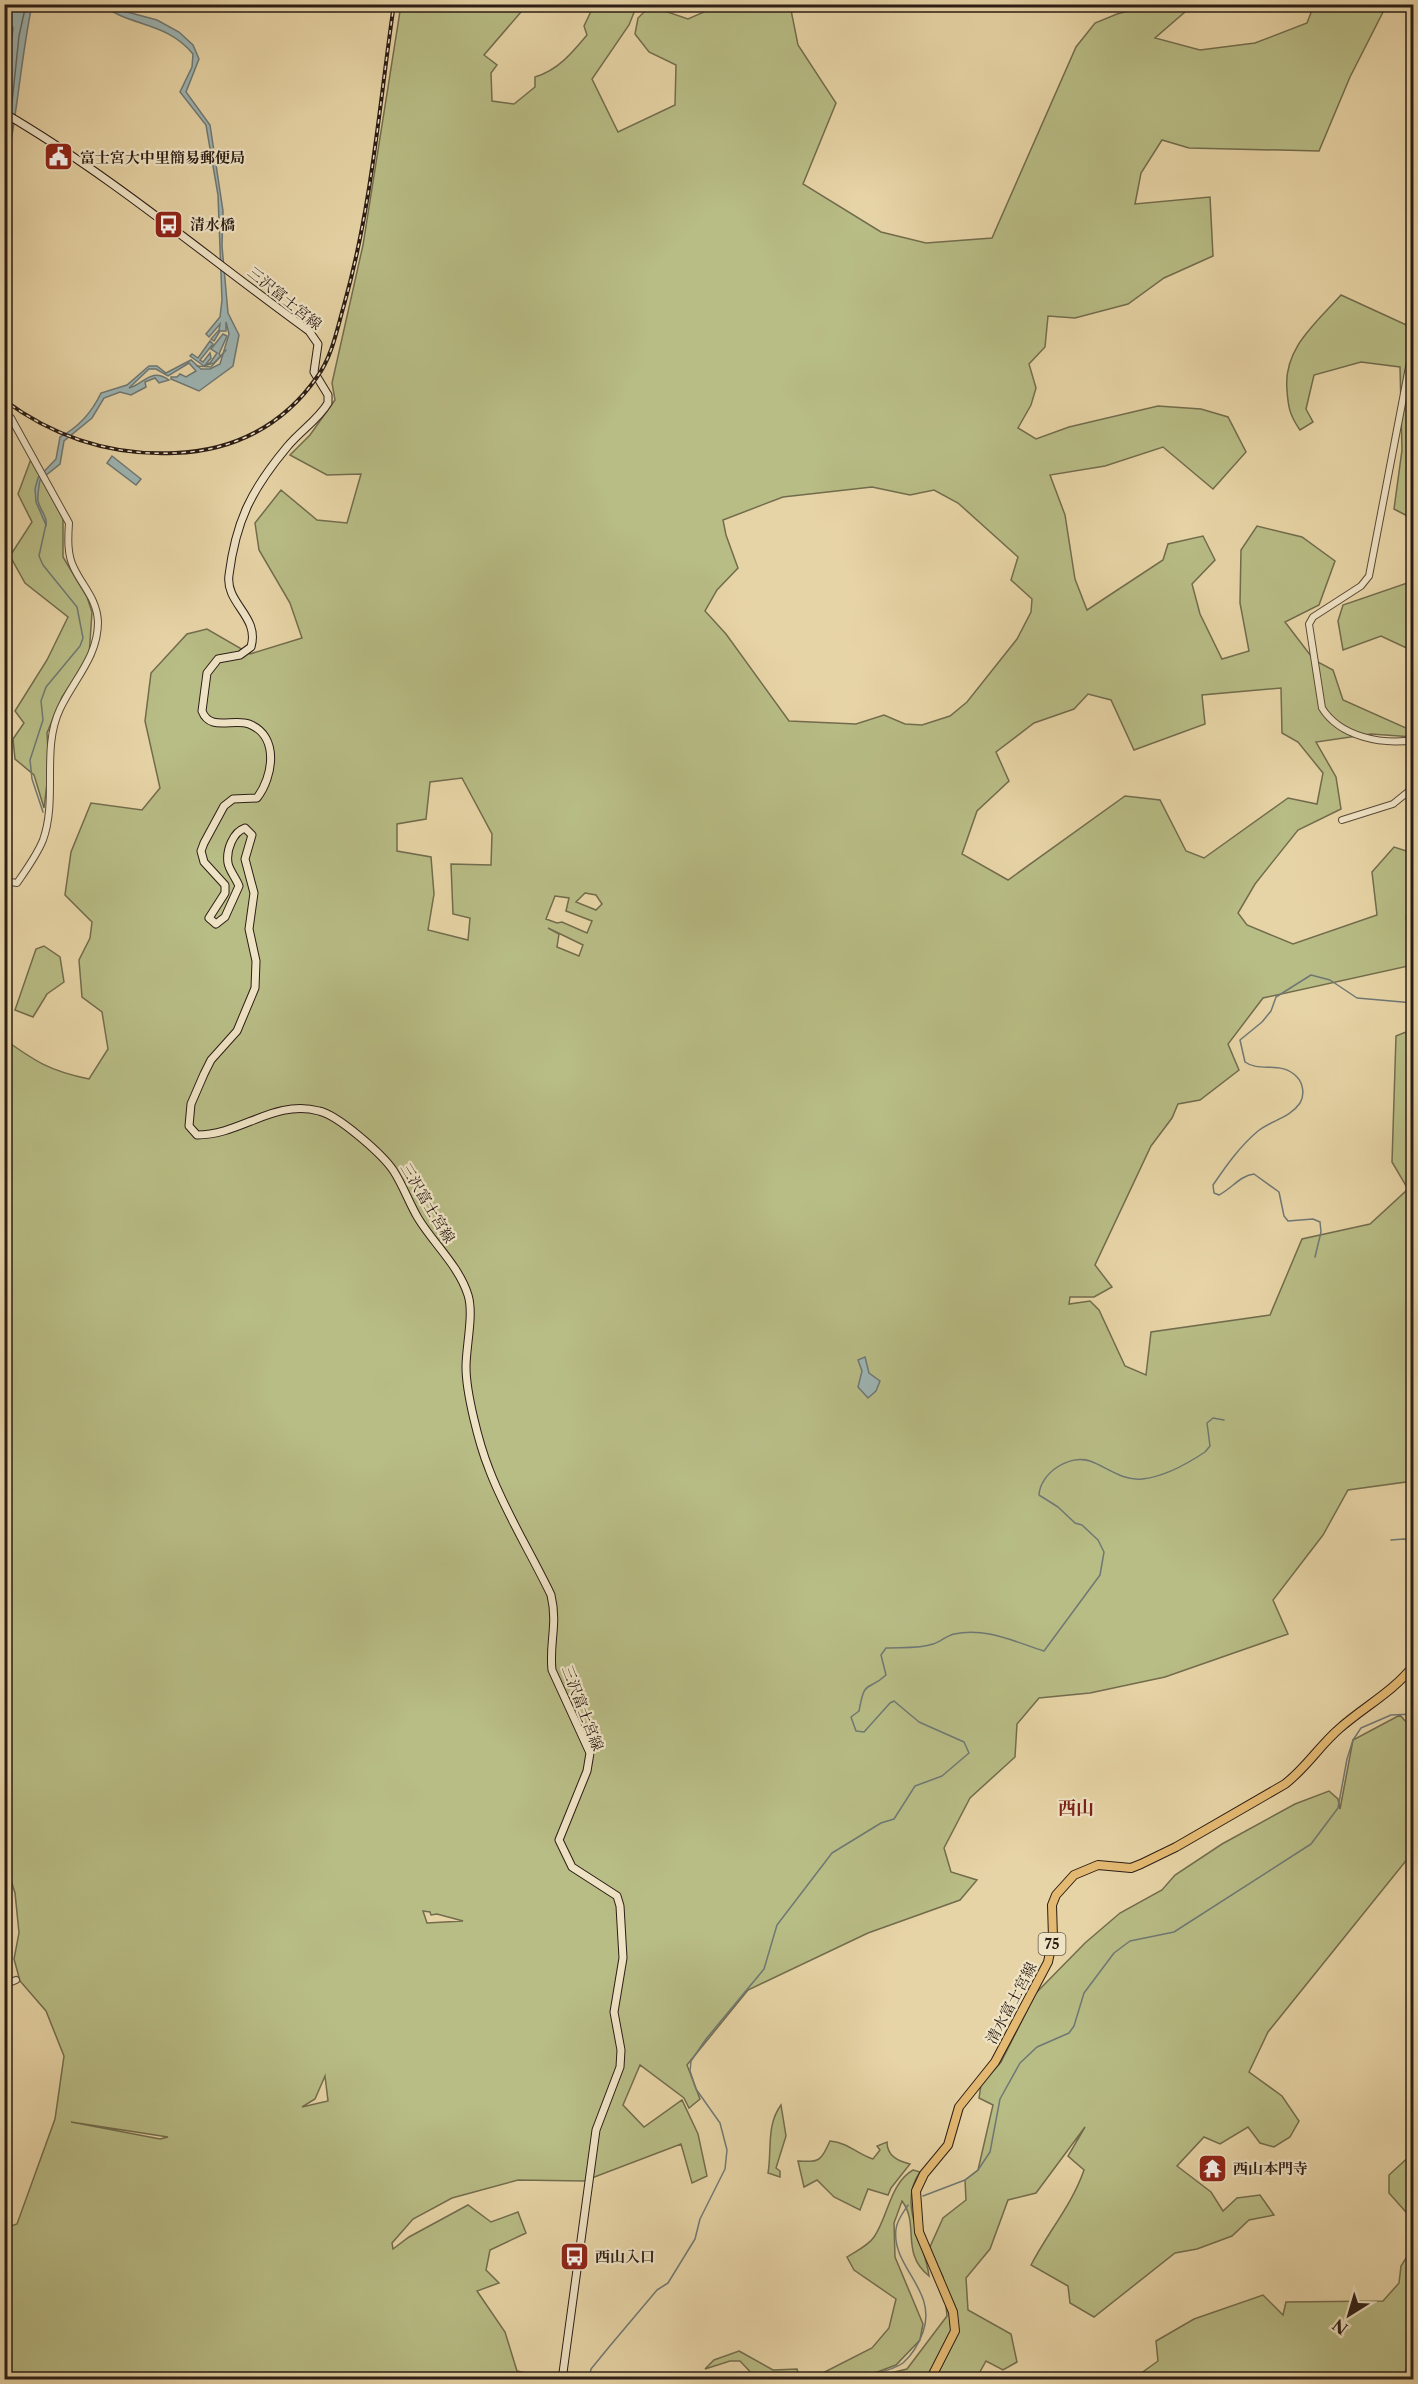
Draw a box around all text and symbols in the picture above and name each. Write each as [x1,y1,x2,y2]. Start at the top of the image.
public building icon: 富士宮大中里簡易郵便局 [43,141,75,173]
place label: 富士宮大中里簡易郵便局 [80,148,245,167]
bus stop icon: 清水橋 [153,208,185,240]
place label: 清水橋 [190,215,235,234]
street label: 三沢富士宮線 [244,262,326,334]
street label: 三沢富士宮線 [397,1160,459,1246]
street label: 三沢富士宮線 [558,1663,608,1753]
district label: 西山 [1058,1797,1094,1819]
road number: 75 [1038,1933,1066,1955]
street label: 清水富士宮線 [981,1959,1041,2047]
temple icon: 西山本門寺 [1196,2152,1228,2184]
place label: 西山本門寺 [1233,2159,1308,2178]
bus stop icon: 西山入口 [558,2240,590,2272]
place label: 西山入口 [595,2247,655,2266]
north arrow [1319,2285,1379,2345]
text: N [1328,2315,1352,2339]

